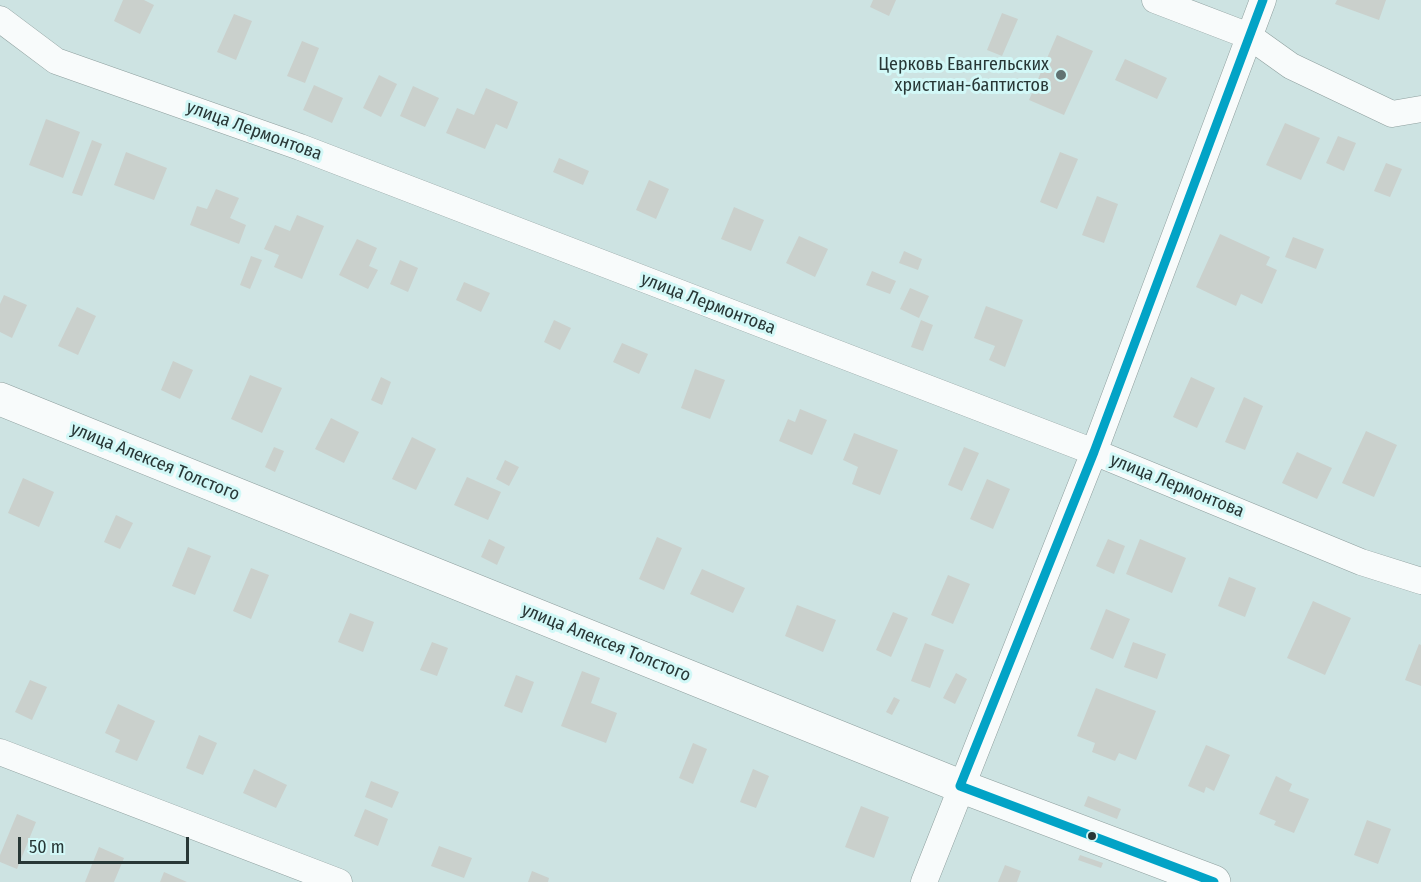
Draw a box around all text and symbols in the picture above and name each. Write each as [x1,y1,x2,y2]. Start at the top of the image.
place label: Церковь Евангельских христиан-баптистов [878,54,1049,97]
marker: Церковь Евангельских христиан-баптистов [1054,68,1068,82]
street label: улица Лермонтова [183,96,325,166]
street label: улица Лермонтова [638,268,778,340]
street label: улица Алексея Толстого [67,418,243,506]
street label: улица Лермонтова [1107,449,1247,523]
street label: улица Алексея Толстого [518,599,694,687]
scale bar [21,825,192,863]
unlabelled marker [1086,830,1098,842]
text: 50 m [29,836,65,858]

